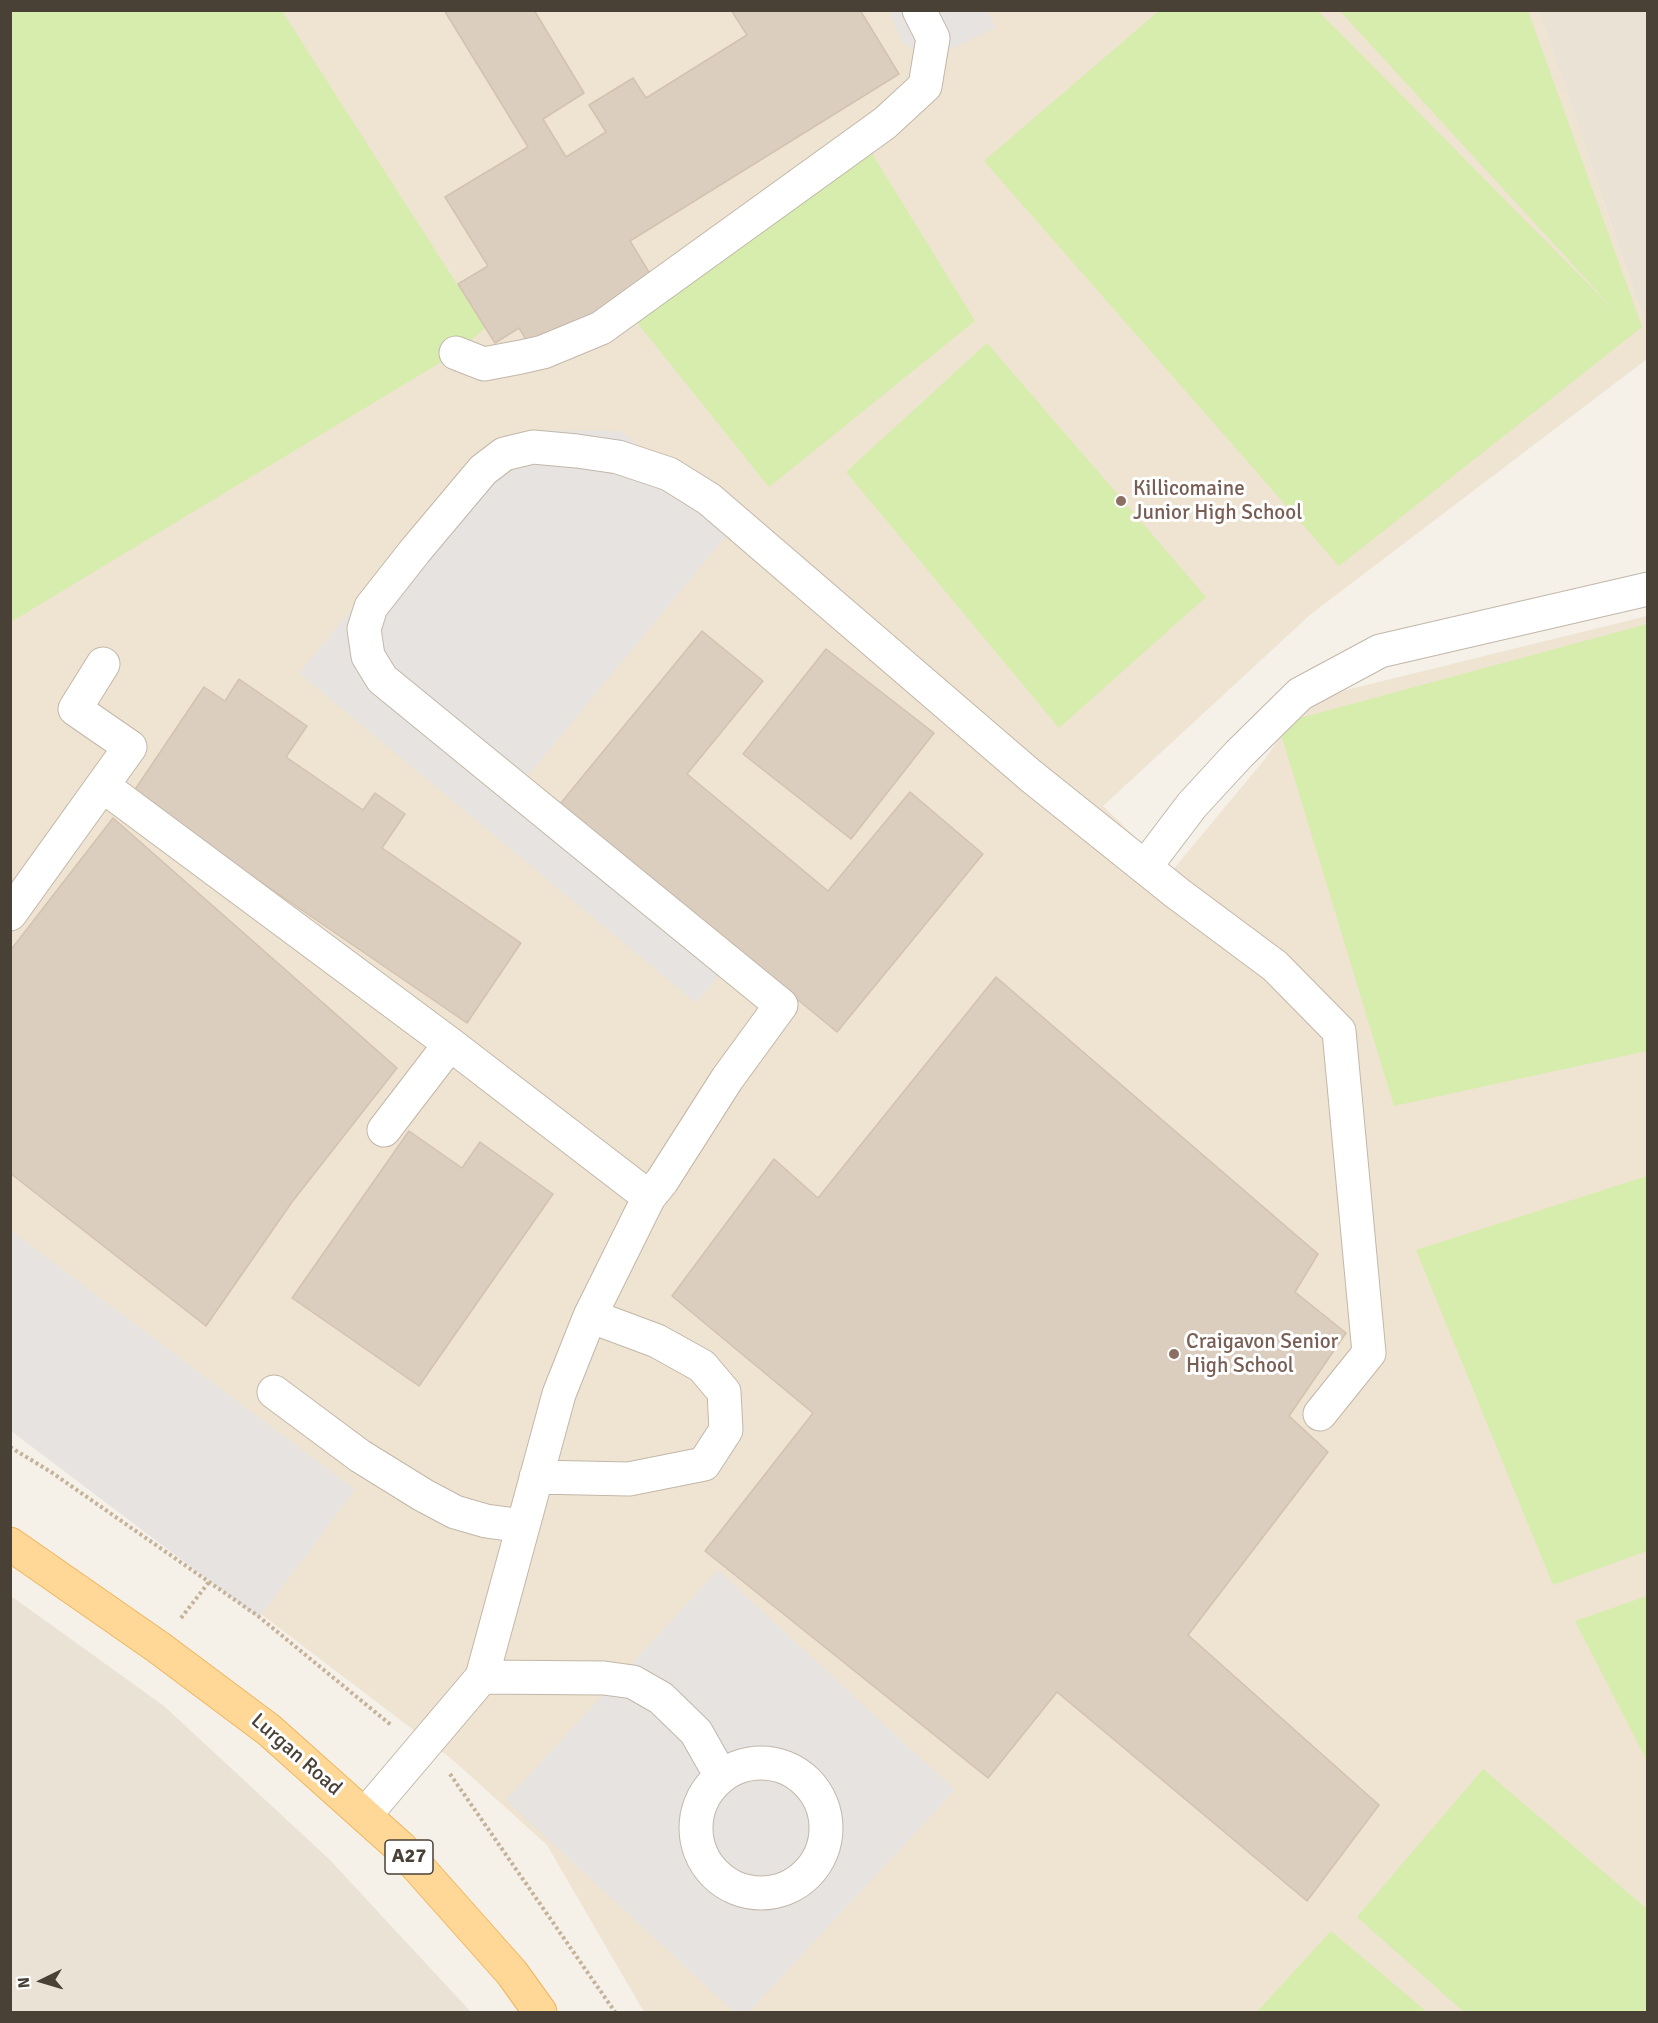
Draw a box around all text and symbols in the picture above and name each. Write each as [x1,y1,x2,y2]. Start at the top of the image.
place label: Killicomaine Junior High School [1133,476,1302,526]
marker: Killicomaine Junior High School [1114,494,1128,508]
place label: Craigavon Senior High School [1186,1329,1338,1379]
marker: Craigavon Senior High School [1167,1347,1181,1361]
street label: Lurgan Road [245,1709,347,1801]
road number: A27 [385,1840,433,1874]
north arrow [12,1951,72,2011]
text: N [14,1976,35,1989]

